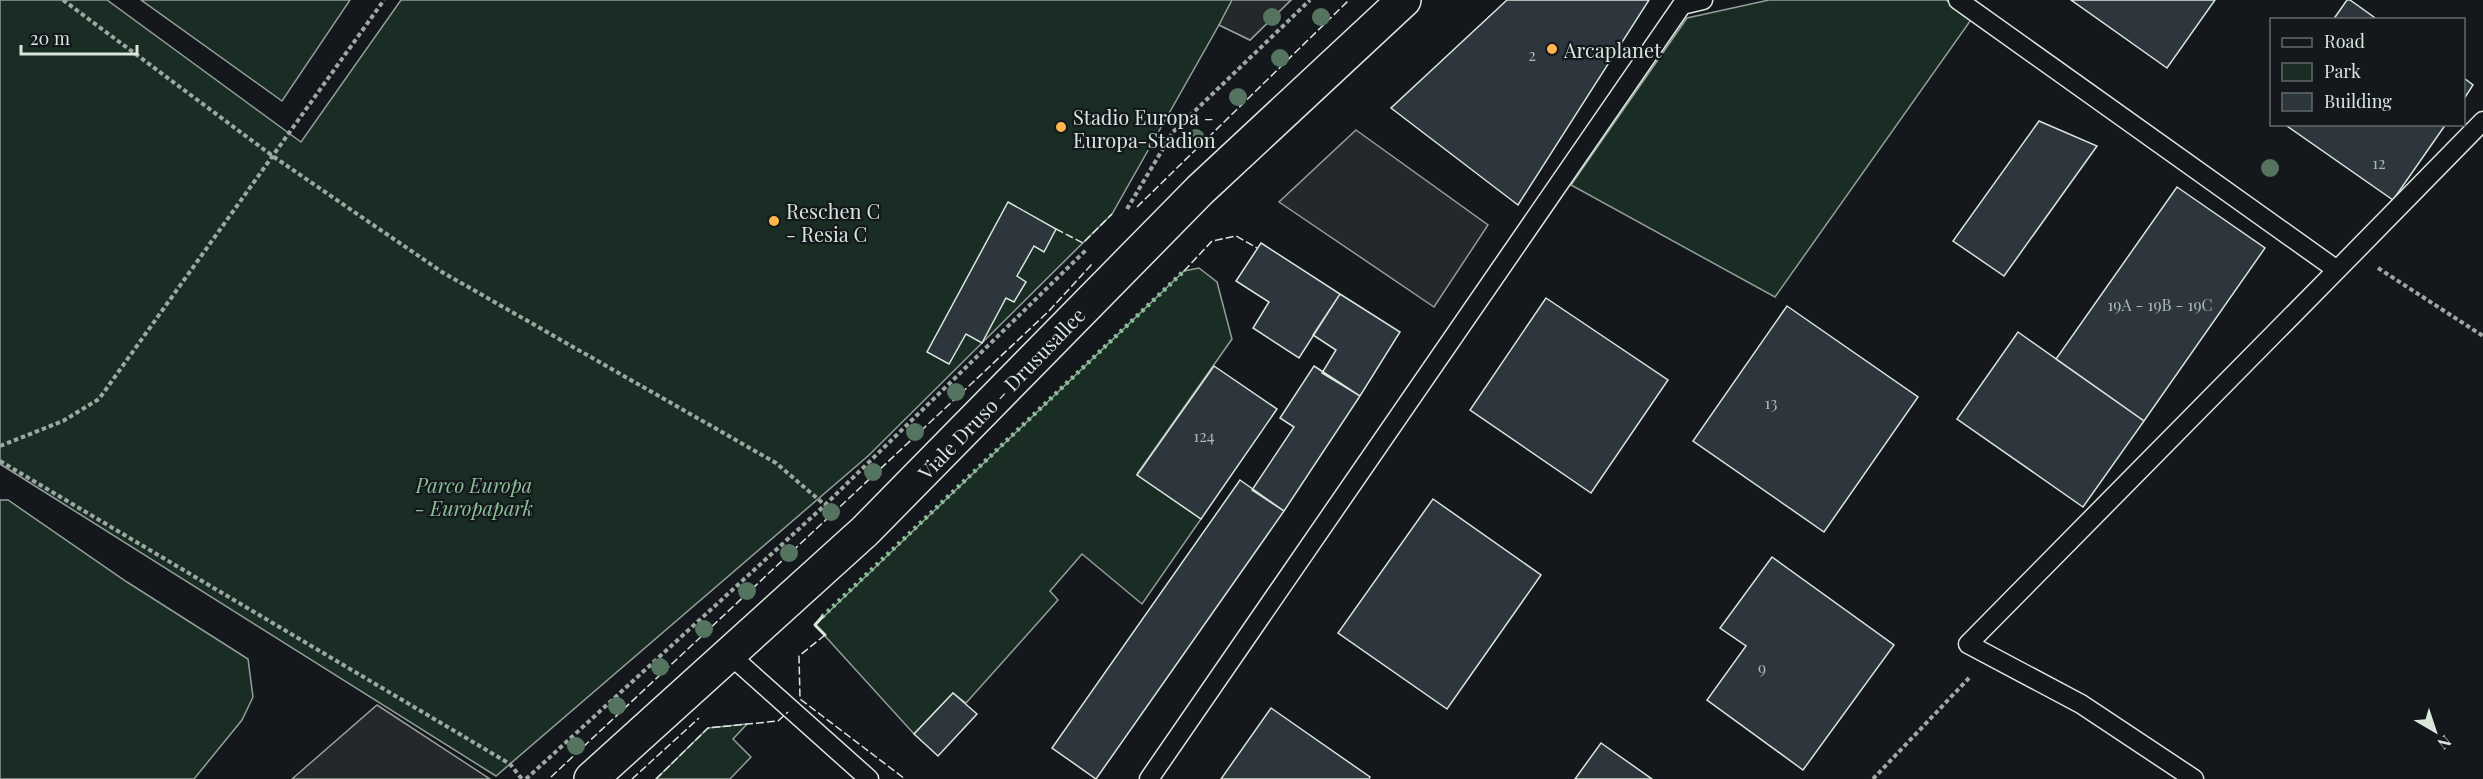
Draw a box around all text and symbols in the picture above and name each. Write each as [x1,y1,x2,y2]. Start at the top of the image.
scale bar [21,18,136,56]
legend [2270,18,2465,126]
text: 20 m [30,26,70,50]
text: Road [2324,29,2365,53]
place label: Arcaplanet [1563,36,1662,63]
marker: Arcaplanet [1545,42,1559,56]
house number: 2 [1528,44,1536,65]
text: Park [2324,59,2361,83]
text: Building [2324,89,2392,113]
place label: Stadio Europa - Europa-Stadion [1073,103,1216,153]
marker: Stadio Europa - Europa-Stadion [1054,120,1068,134]
house number: 12 [2372,152,2386,173]
place label: Reschen C - Resia C [786,197,880,247]
marker: Reschen C - Resia C [767,214,781,228]
house number: 19A - 19B - 19C [2107,294,2213,315]
street label: Viale Druso - Drususallee [911,301,1090,486]
house number: 13 [1765,392,1777,413]
house number: 124 [1193,425,1215,446]
park label: Parco Europa - Europapark [415,471,533,521]
house number: 9 [1758,657,1766,678]
north arrow [2405,701,2465,761]
text: N [2433,731,2456,755]

